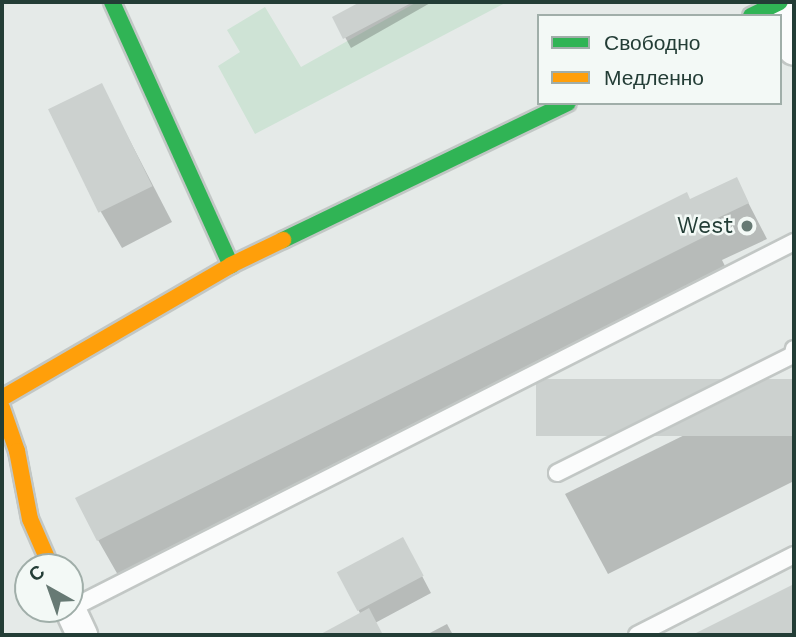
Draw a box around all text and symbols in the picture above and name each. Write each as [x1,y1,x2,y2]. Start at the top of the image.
legend [537,14,782,105]
text: Свободно [604,30,701,55]
text: Медленно [604,65,704,90]
place label: West [677,212,733,240]
marker: West [739,218,755,234]
north arrow [14,553,84,623]
text: С [24,560,49,586]

